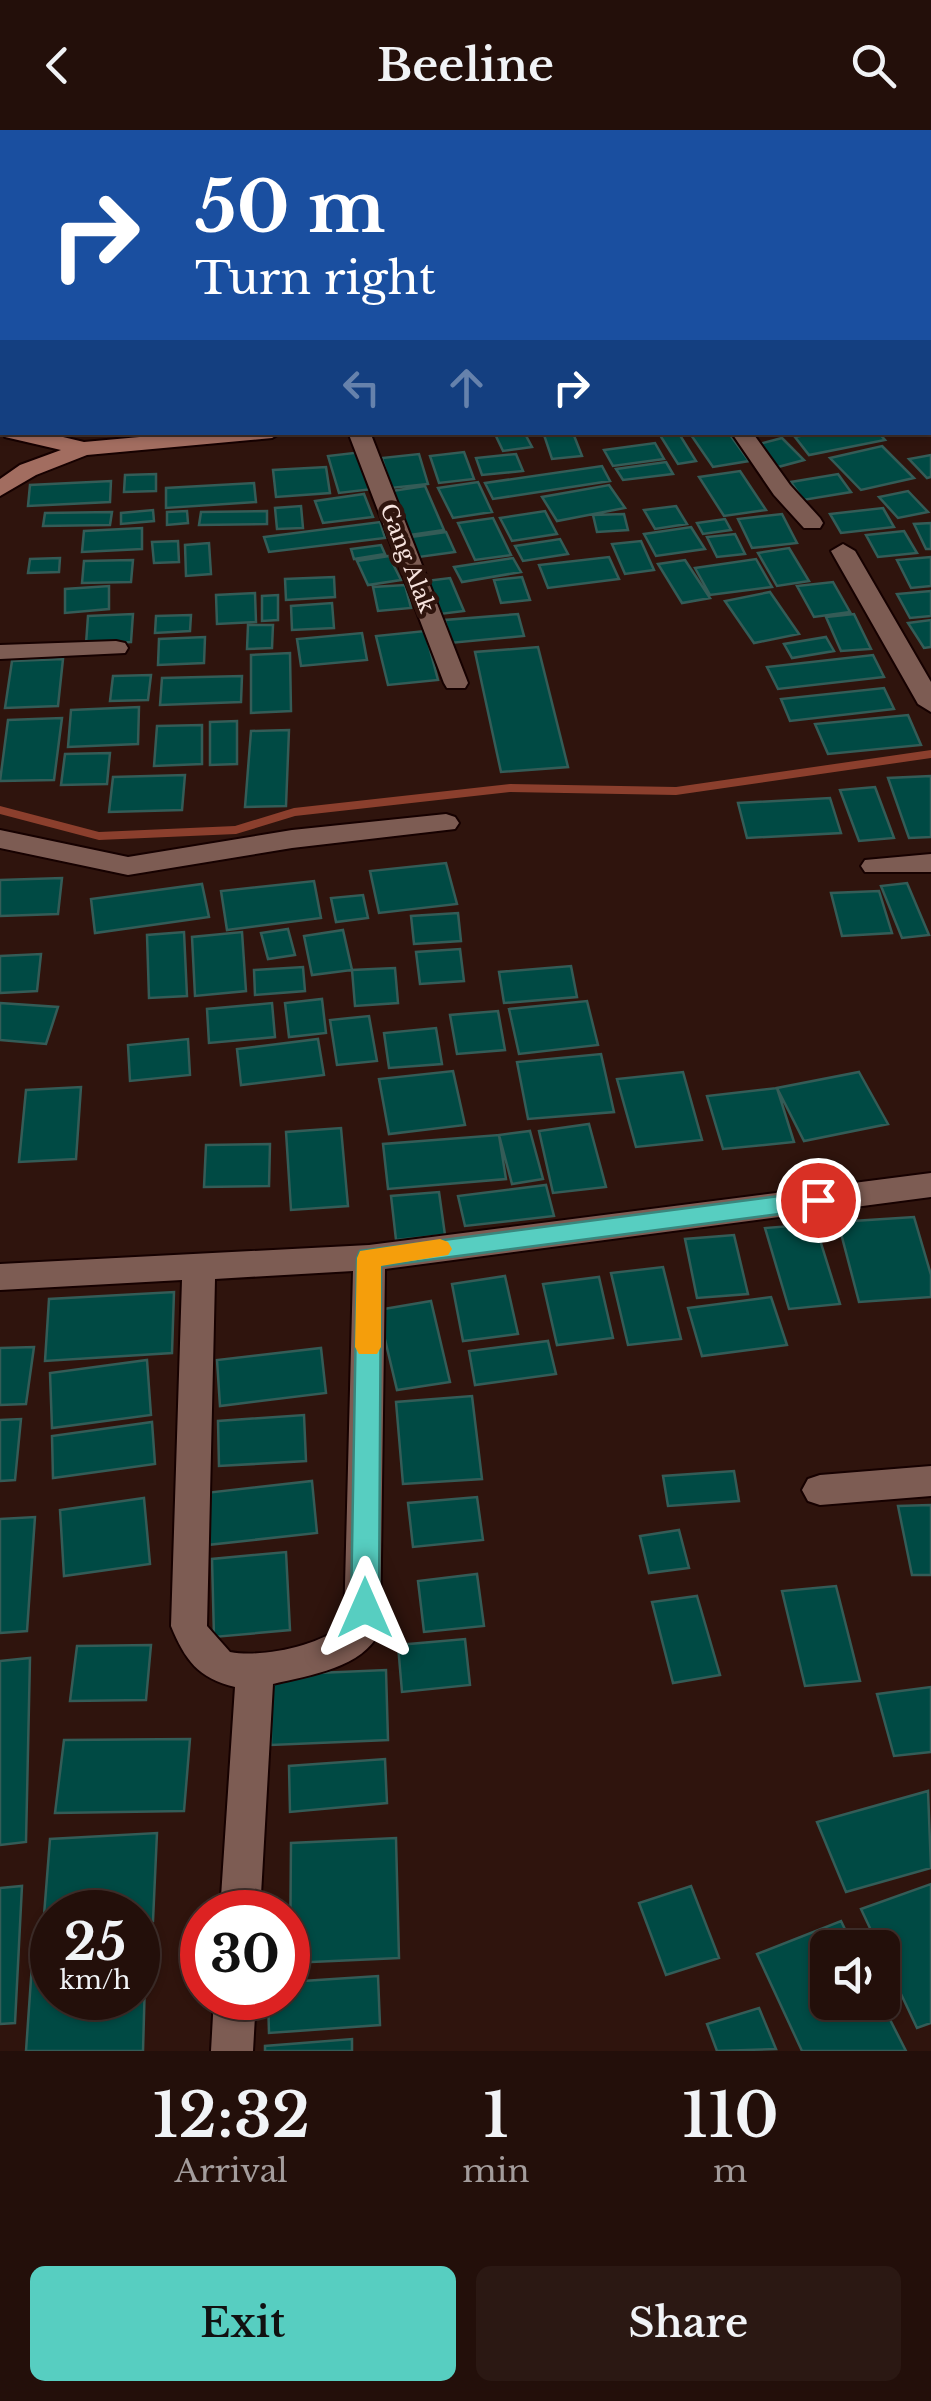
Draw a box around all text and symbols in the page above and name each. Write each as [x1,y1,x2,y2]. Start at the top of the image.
text: Beeline [377,37,554,93]
icon: back [30,38,85,93]
icon: search [846,38,901,93]
text: 50 m [195,164,386,251]
icon: right [30,170,160,300]
text: Turn right [195,250,436,306]
icon: left [334,360,389,415]
icon: ahead [439,360,494,415]
icon: right [544,360,599,415]
street label: Gang Alak [374,500,441,617]
pin [776,1158,861,1243]
icon: arrive [791,1173,846,1228]
position arrow [313,1556,417,1660]
speed limit sign: 30 [180,1890,310,2020]
text: 25 [64,1911,126,1974]
map controls [810,1930,900,2020]
button: sound [810,1930,900,2020]
text: km/h [60,1965,130,1996]
text: 12:32 [152,2079,310,2153]
text: 1 [483,2079,509,2153]
text: 110 [682,2079,779,2153]
text: Arrival [174,2151,288,2191]
text: min [462,2151,530,2191]
text: m [713,2151,747,2191]
button: Exit [30,2266,456,2381]
button: Share [476,2266,901,2381]

